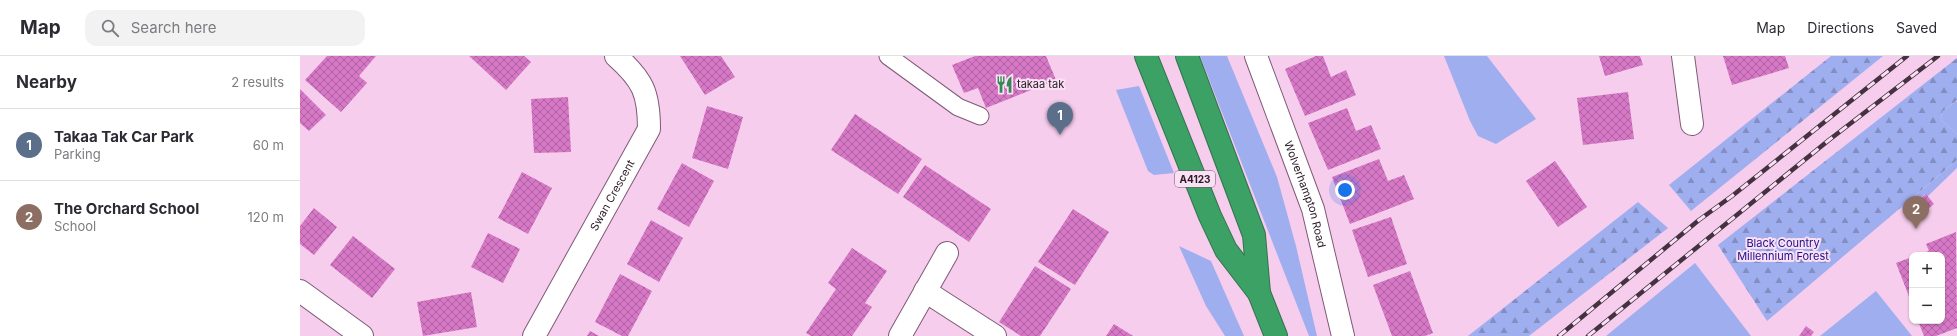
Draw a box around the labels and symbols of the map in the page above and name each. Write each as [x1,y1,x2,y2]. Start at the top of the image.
restaurant icon: takaa tak [994,74,1014,94]
place label: takaa tak [1017,77,1064,91]
pin: 1 [1047,102,1073,135]
street label: Wolverhampton Road [1281,139,1329,249]
street label: Swan Crescent [587,157,638,233]
road number: A4123 [1175,171,1215,187]
your location [1335,180,1355,200]
pin: 2 [1903,196,1929,229]
park label: Black Country Millennium Forest [1737,236,1829,263]

